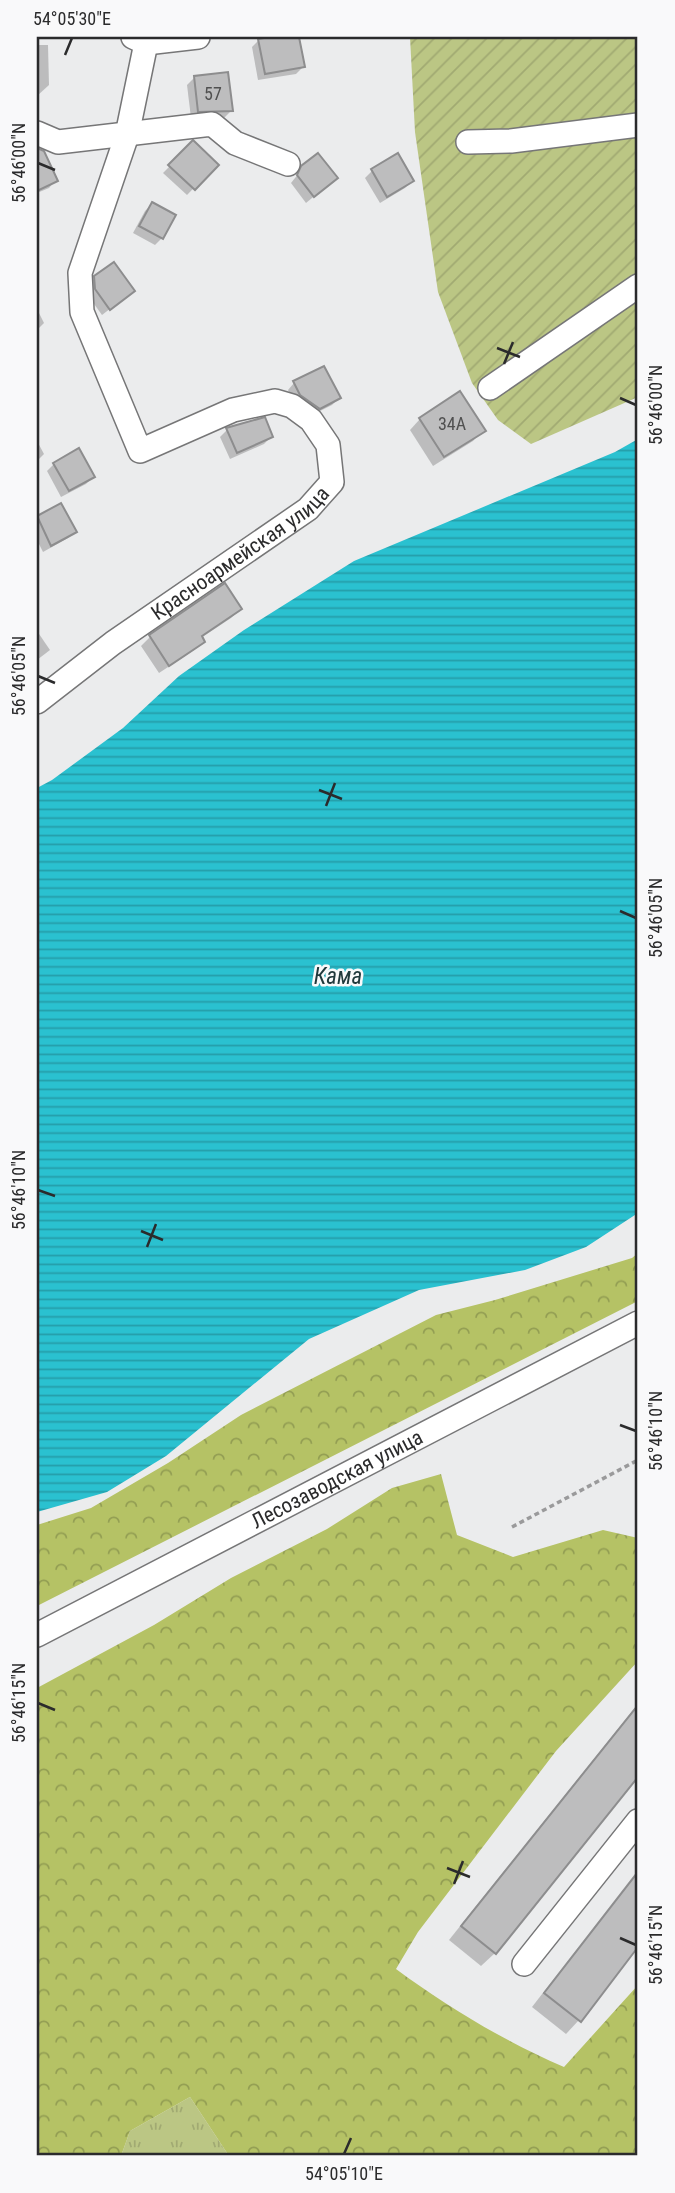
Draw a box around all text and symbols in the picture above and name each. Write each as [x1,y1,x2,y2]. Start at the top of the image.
text: 54°05'30"E [33,8,111,29]
house number: 57 [204,83,222,104]
text: 56°46'00"N [8,123,29,203]
text: 56°46'00"N [645,365,666,445]
house number: 34А [438,413,467,434]
street label: Красноармейская улица [147,482,334,625]
text: 56°46'05"N [8,636,29,716]
text: 56°46'05"N [645,878,666,958]
water label: Кама [314,963,362,990]
text: 56°46'10"N [8,1150,29,1230]
text: 56°46'10"N [645,1391,666,1471]
street label: Лесозаводская улица [247,1425,427,1534]
text: 56°46'15"N [8,1663,29,1743]
text: 56°46'15"N [645,1905,666,1985]
text: 54°05'10"E [305,2163,383,2184]

